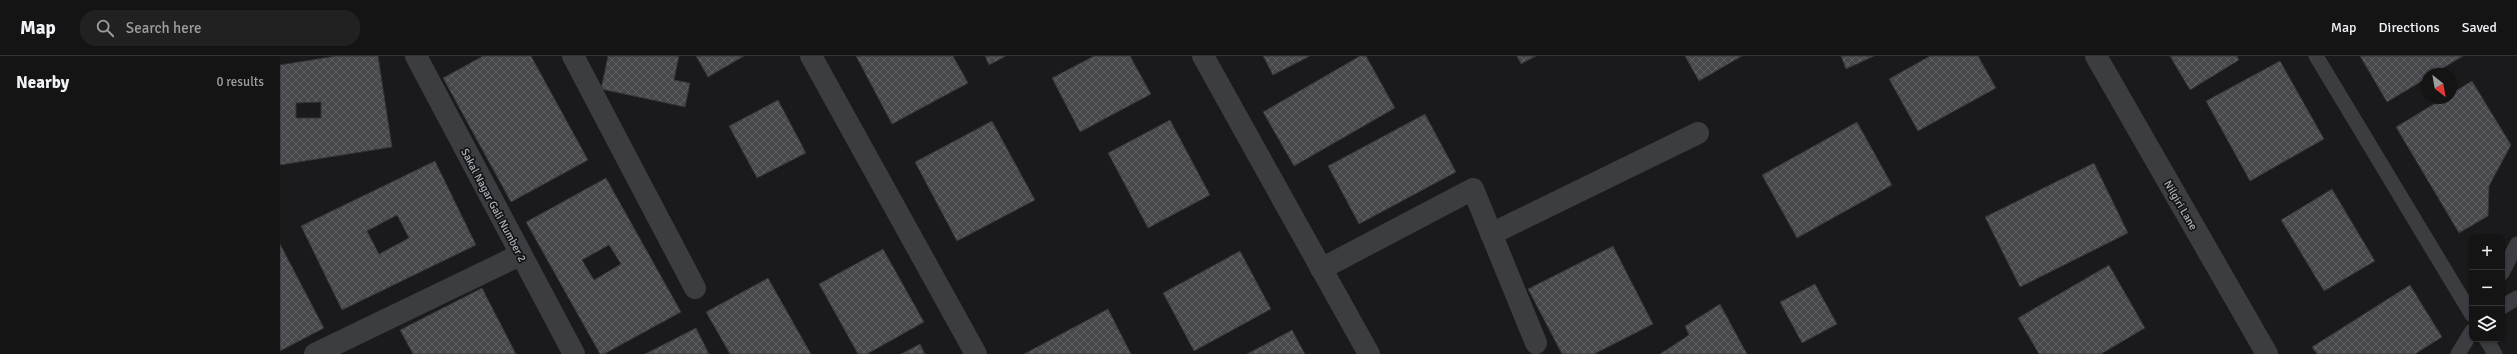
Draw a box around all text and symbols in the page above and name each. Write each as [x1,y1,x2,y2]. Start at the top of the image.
search box [80,10,360,46]
text: Map [20,16,56,40]
icon: search [94,17,116,39]
text: Search here [126,19,201,37]
text: Map [2331,19,2357,36]
text: Directions [2379,19,2440,36]
text: Saved [2462,19,2497,36]
north arrow [2421,68,2457,104]
text: Nearby [16,72,69,93]
text: 0 results [216,74,264,90]
street label: Sakal Nagar Gali Number 2 [458,146,529,264]
street label: Nilgiri Lane [2161,178,2200,232]
map controls [2469,234,2505,342]
button: + [2469,234,2505,270]
button: − [2469,270,2505,306]
button: layers [2469,306,2505,342]

